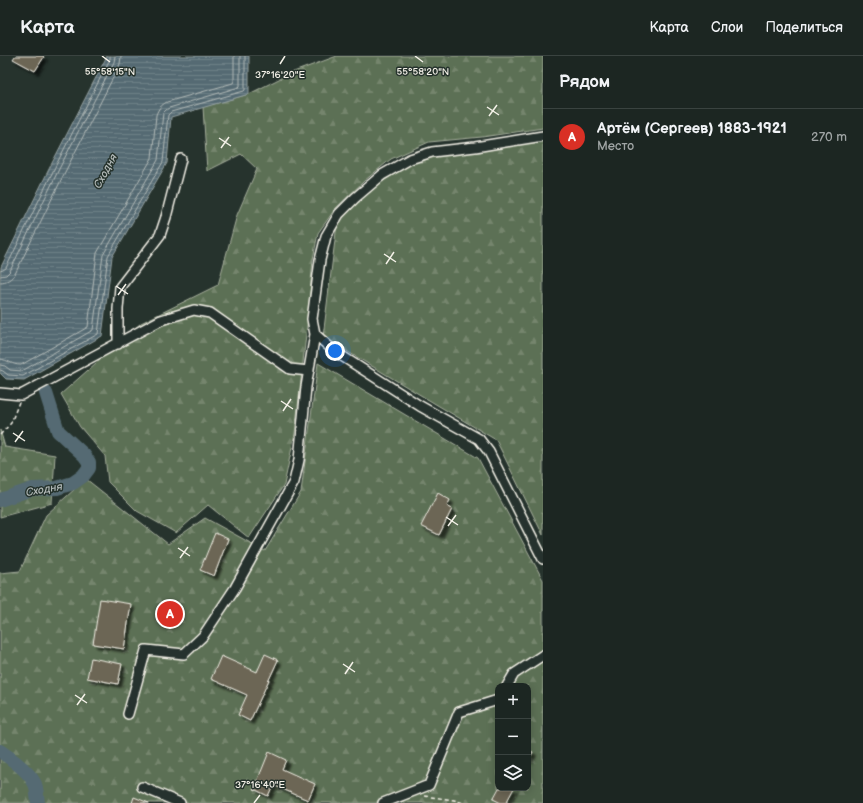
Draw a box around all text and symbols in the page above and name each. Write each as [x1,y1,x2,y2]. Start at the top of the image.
text: Карта [20,16,74,39]
text: Карта [649,19,689,36]
text: Слои [711,19,743,36]
text: Поделиться [765,19,843,36]
text: 55°58'15"N [85,66,135,78]
text: 55°58'20"N [397,66,449,78]
text: 37°16'20"E [255,69,305,81]
text: Рядом [559,72,610,92]
text: Артём (Сергеев) 1883-1921 [597,119,787,138]
text: A [568,129,576,145]
text: 270 m [811,129,847,145]
text: Место [597,138,634,154]
water label: Сходня [91,152,120,191]
your location [325,341,345,361]
water label: Сходня [25,480,64,499]
pin: A [157,599,183,629]
map controls [495,683,531,791]
button: + [495,683,531,719]
button: − [495,719,531,755]
button: layers [495,755,531,791]
text: 37°16'40"E [235,779,285,791]

